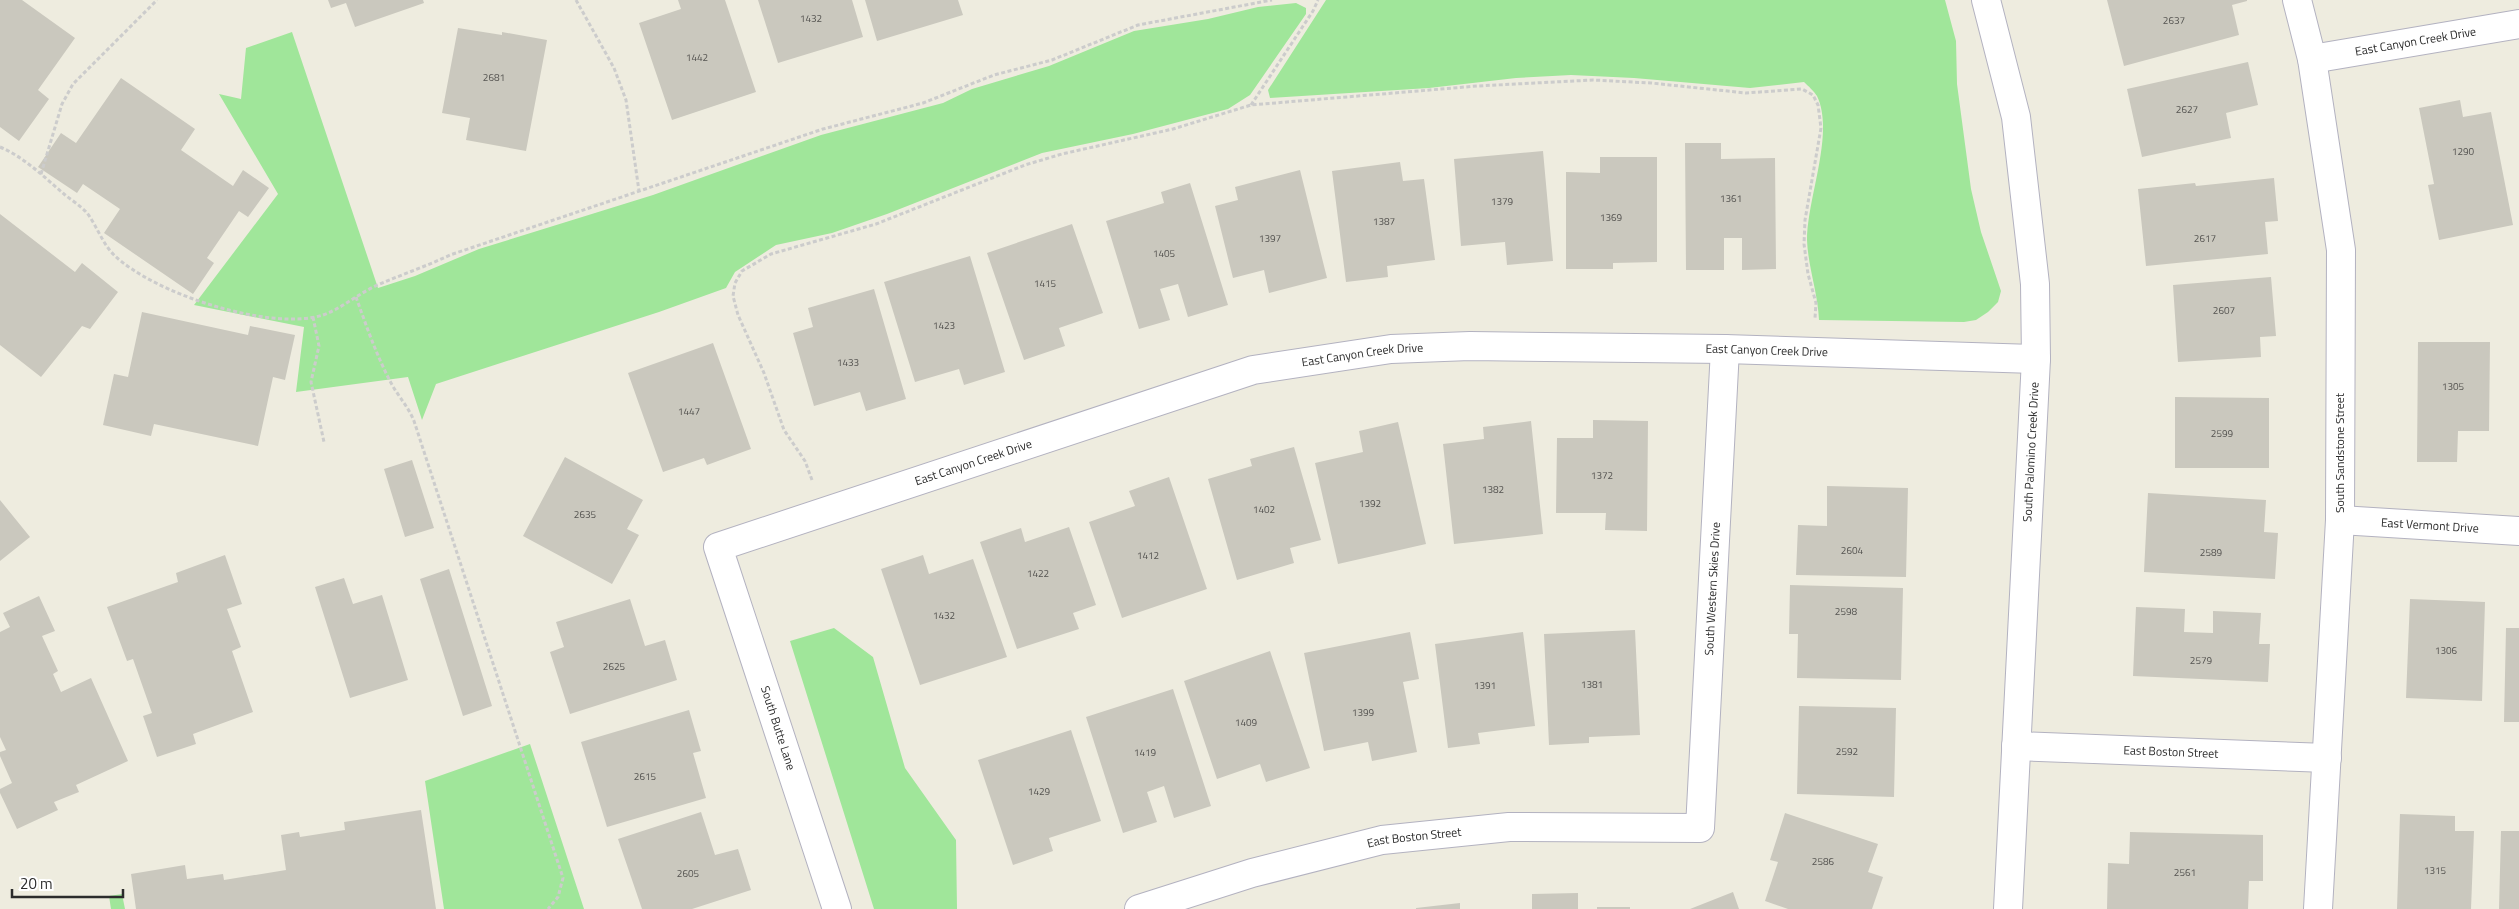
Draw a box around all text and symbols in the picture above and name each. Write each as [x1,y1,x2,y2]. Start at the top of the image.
house number: 1432 [800,11,822,26]
house number: 2637 [2163,13,2185,28]
street label: East Canyon Creek Drive [2353,21,2477,61]
house number: 1442 [686,50,708,65]
house number: 2681 [483,70,505,85]
house number: 2627 [2176,102,2198,117]
house number: 1290 [2452,144,2475,159]
house number: 1361 [1720,191,1742,206]
house number: 1379 [1491,194,1514,209]
house number: 1369 [1600,210,1623,225]
house number: 1387 [1373,214,1395,229]
house number: 1397 [1259,231,1281,246]
house number: 2617 [2194,231,2216,246]
house number: 1405 [1153,246,1176,261]
house number: 1415 [1034,276,1057,291]
house number: 2607 [2213,303,2235,318]
house number: 1423 [933,318,955,333]
street label: East Canyon Creek Drive [1300,338,1423,371]
street label: East Canyon Creek Drive [1705,339,1828,361]
house number: 1433 [837,355,859,370]
house number: 1305 [2442,379,2465,394]
street label: South Palomino Creek Drive [2017,382,2044,522]
street label: South Sandstone Street [2330,392,2349,513]
house number: 1447 [678,404,700,419]
house number: 2599 [2211,426,2234,441]
street label: East Canyon Creek Drive [912,434,1034,490]
house number: 1372 [1591,468,1613,483]
house number: 1382 [1482,482,1504,497]
house number: 1392 [1359,496,1381,511]
house number: 1402 [1253,502,1275,517]
house number: 2635 [574,507,597,522]
street label: East Vermont Drive [2380,513,2479,538]
street label: South Western Skies Drive [1699,521,1725,656]
house number: 2604 [1841,543,1864,558]
house number: 2589 [2200,545,2223,560]
house number: 1412 [1137,548,1159,563]
house number: 1422 [1027,566,1049,581]
house number: 2598 [1835,604,1858,619]
house number: 1432 [933,608,955,623]
house number: 1306 [2435,643,2458,658]
house number: 2579 [2190,653,2213,668]
house number: 2625 [603,659,626,674]
house number: 1381 [1581,677,1603,692]
house number: 1391 [1474,678,1496,693]
street label: South Butte Lane [756,683,801,772]
house number: 1399 [1352,705,1375,720]
house number: 1409 [1235,715,1258,730]
street label: East Boston Street [2123,740,2220,763]
house number: 2592 [1836,744,1858,759]
house number: 1419 [1134,745,1157,760]
house number: 2615 [634,769,657,784]
house number: 1429 [1028,784,1051,799]
street label: East Boston Street [1365,822,1463,852]
house number: 2586 [1812,854,1835,869]
house number: 1315 [2424,863,2447,878]
house number: 2561 [2174,865,2196,880]
scale bar [12,866,124,898]
house number: 2605 [677,866,700,881]
text: 20 m [20,872,53,895]

